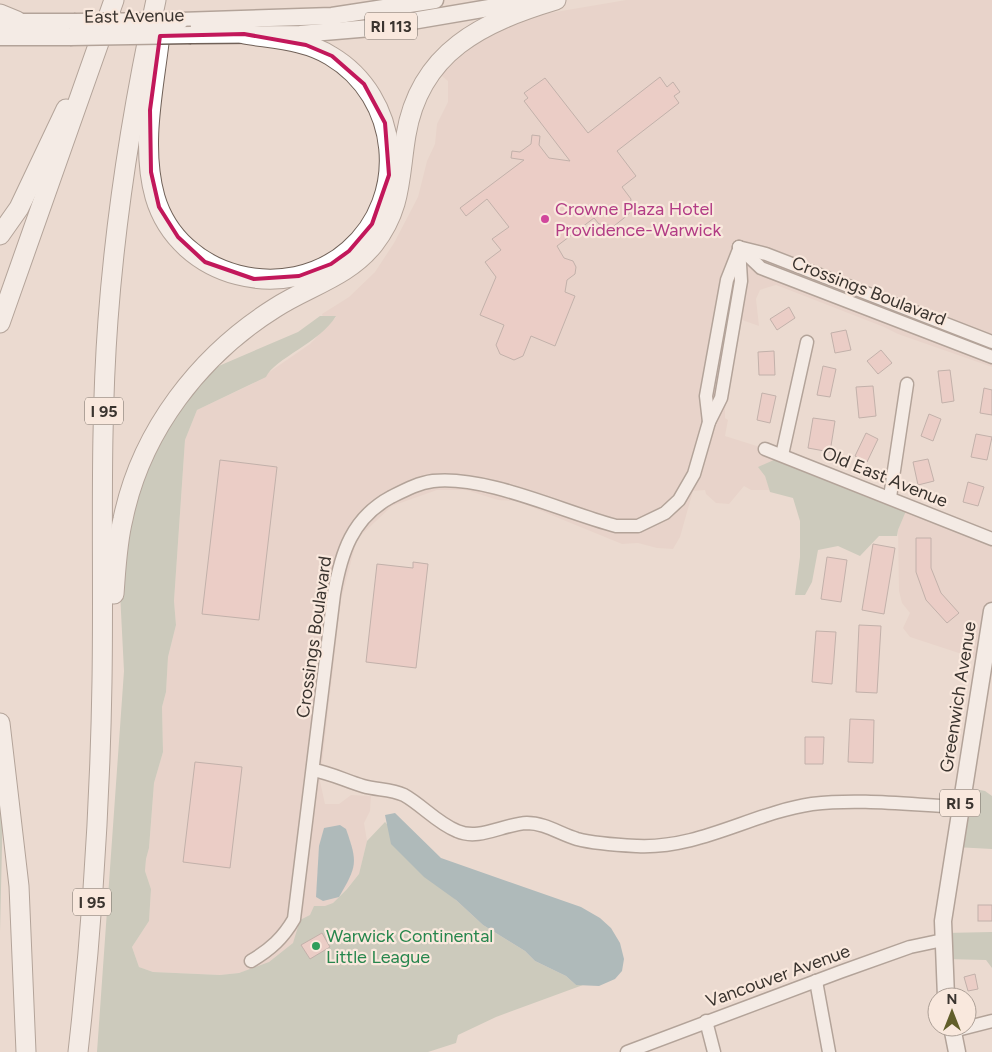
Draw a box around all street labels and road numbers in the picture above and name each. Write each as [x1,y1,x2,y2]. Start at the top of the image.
street label: East Avenue [84,4,185,28]
road number: RI 113 [365,12,417,40]
street label: Crossings Boulavard [789,251,949,331]
road number: I 95 [85,398,123,424]
street label: Old East Avenue [819,442,951,512]
street label: Crossings Boulavard [292,555,336,719]
street label: Greenwich Avenue [935,620,981,774]
road number: RI 5 [940,790,980,816]
road number: I 95 [73,889,111,916]
street label: Vancouver Avenue [703,940,853,1012]

